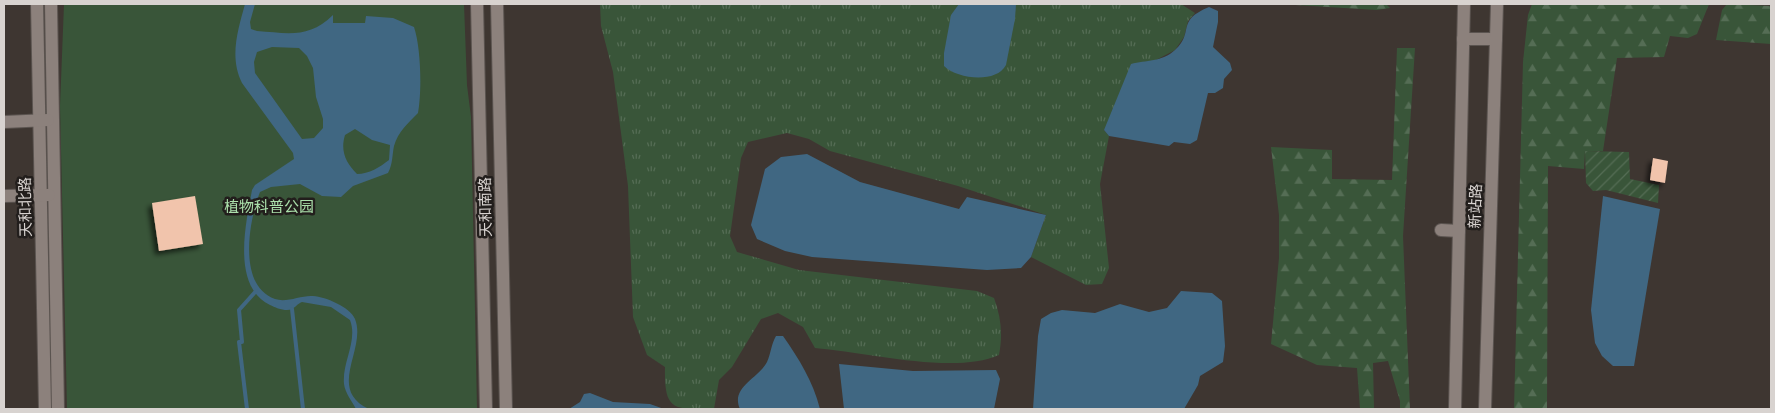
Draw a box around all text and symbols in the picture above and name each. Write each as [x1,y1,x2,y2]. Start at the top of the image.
street label: 天和北路 [16,177,34,237]
street label: 天和南路 [476,177,494,237]
street label: 新站路 [1466,183,1484,229]
park label: 植物科普公园 [224,198,314,215]

